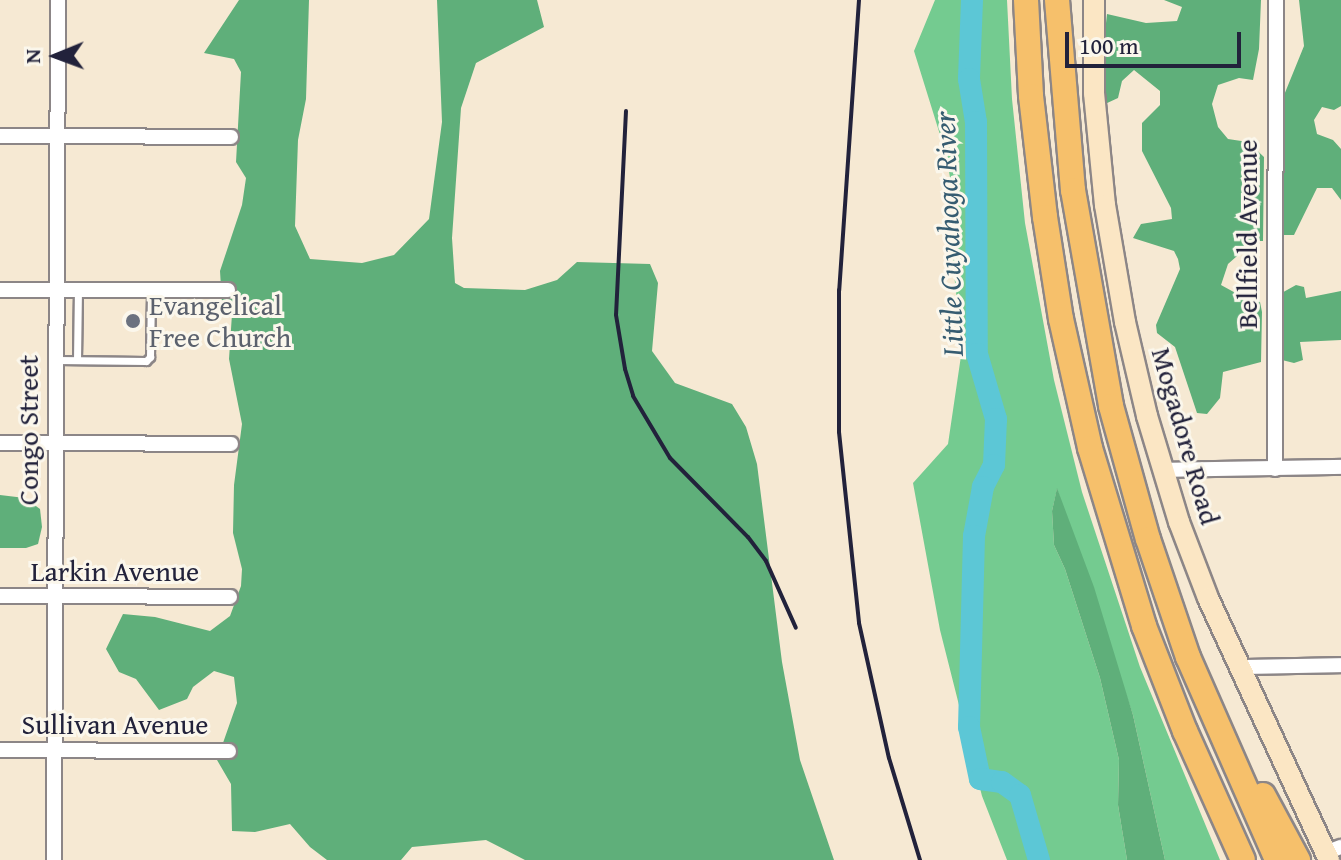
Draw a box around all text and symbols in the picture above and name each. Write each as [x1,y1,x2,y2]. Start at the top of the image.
north arrow [16,16,96,96]
scale bar [1069,16,1245,66]
text: 100 m [1079,28,1139,63]
text: N [16,49,48,64]
water label: Little Cuyahoga River [926,111,970,357]
street label: Bellfield Avenue [1230,139,1264,329]
place label: Evangelical Free Church [149,288,291,354]
marker: Evangelical Free Church [124,312,142,330]
street label: Mogadore Road [1145,344,1227,528]
street label: Congo Street [11,355,45,505]
street label: Larkin Avenue [31,554,199,588]
street label: Sullivan Avenue [22,707,208,741]

